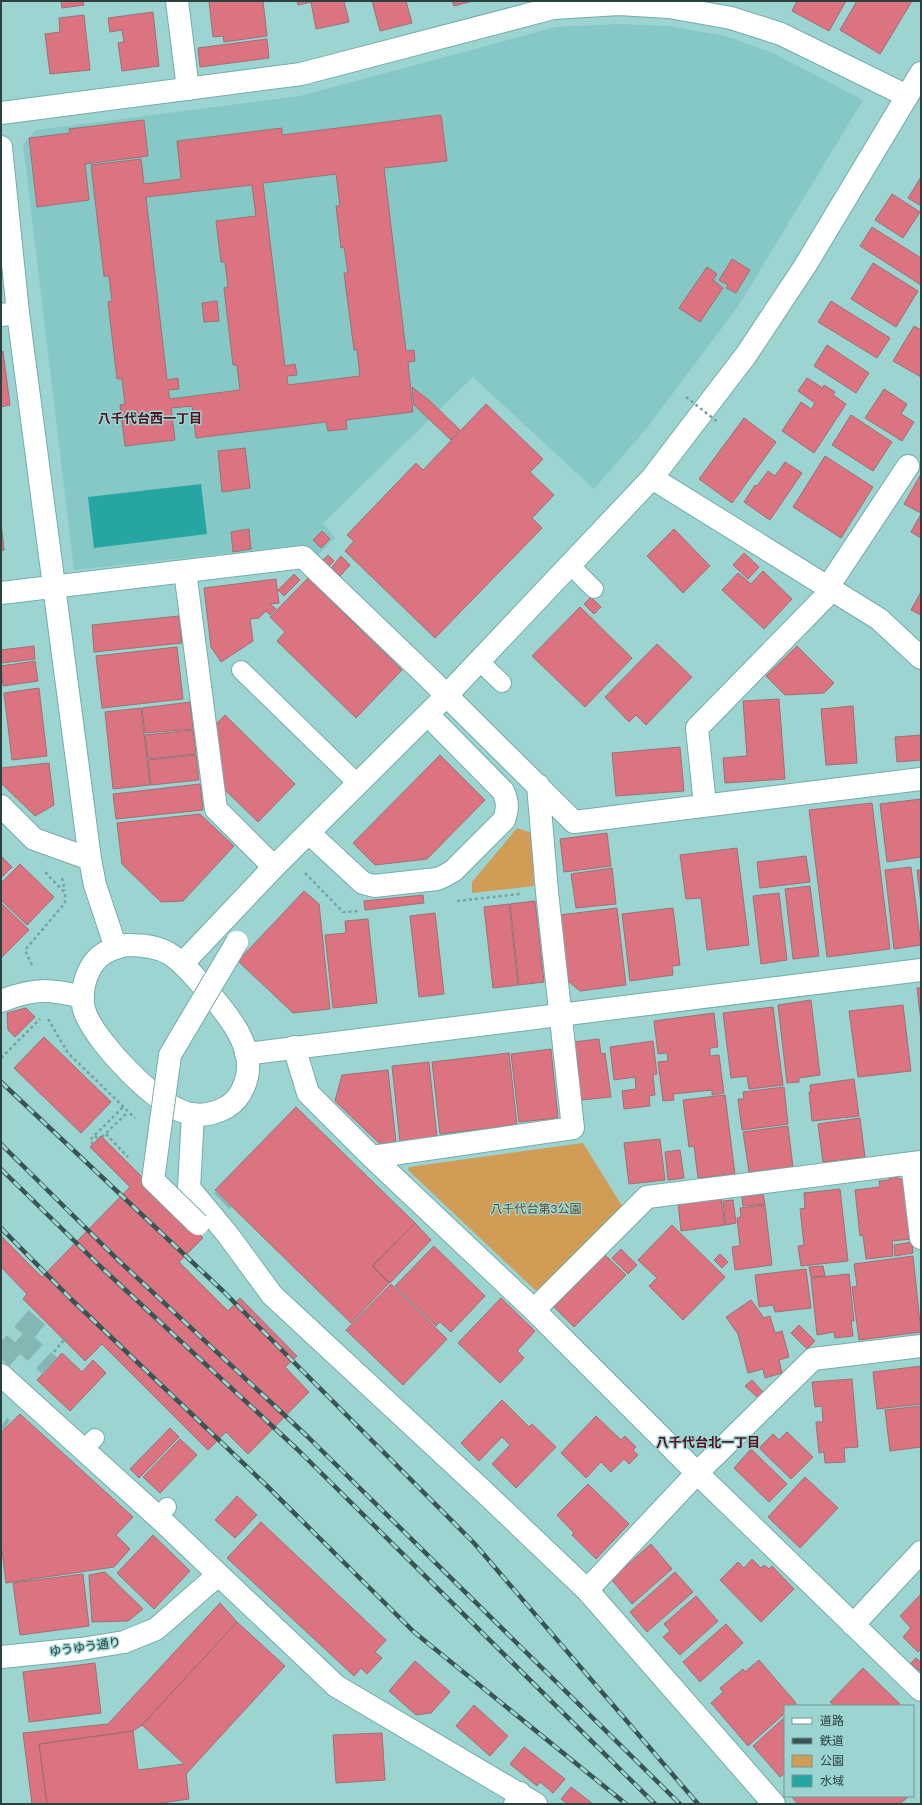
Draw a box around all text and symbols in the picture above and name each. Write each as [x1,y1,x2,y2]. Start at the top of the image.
district label: 八千代台西一丁目 [98,410,202,426]
park label: 八千代台第3公園 [491,1201,581,1216]
district label: 八千代台北一丁目 [656,1434,760,1450]
street label: ゆうゆう通り [48,1634,122,1659]
legend [784,1705,914,1797]
text: 道路 [820,1713,844,1728]
text: 鉄道 [820,1733,844,1748]
text: 公園 [820,1753,844,1768]
text: 水域 [820,1773,844,1788]

